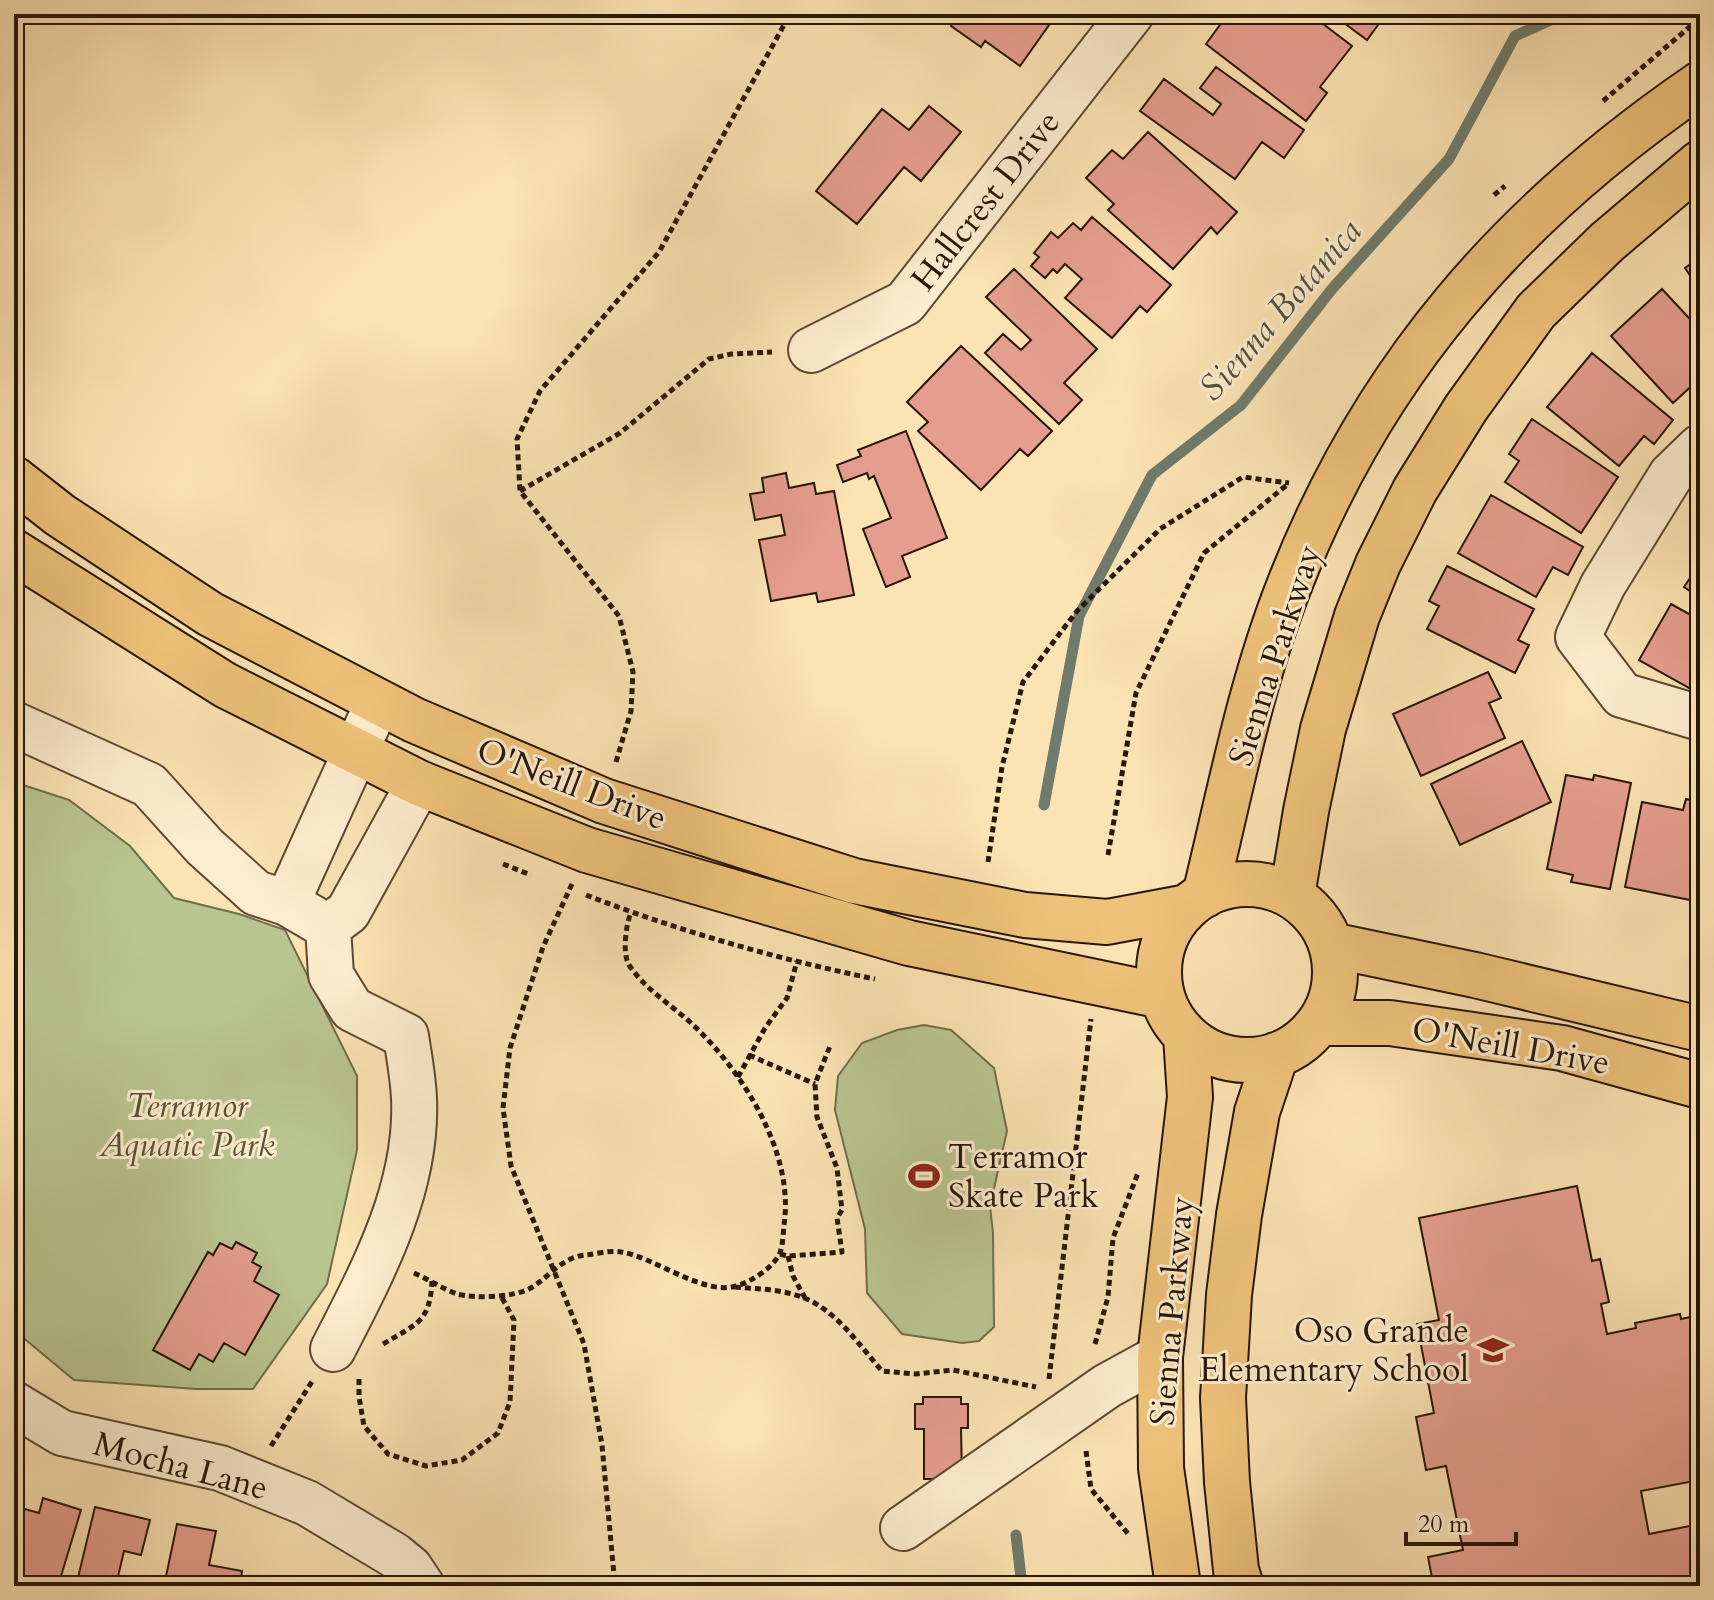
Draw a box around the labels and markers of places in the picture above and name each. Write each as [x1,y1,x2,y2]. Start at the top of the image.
place label: Terramor Skate Park [948,1134,1099,1219]
sports icon: Terramor Skate Park [907,1159,941,1193]
place label: Oso Grande Elementary School [1199,1308,1469,1393]
school or university icon: Oso Grande Elementary School [1476,1333,1510,1367]

